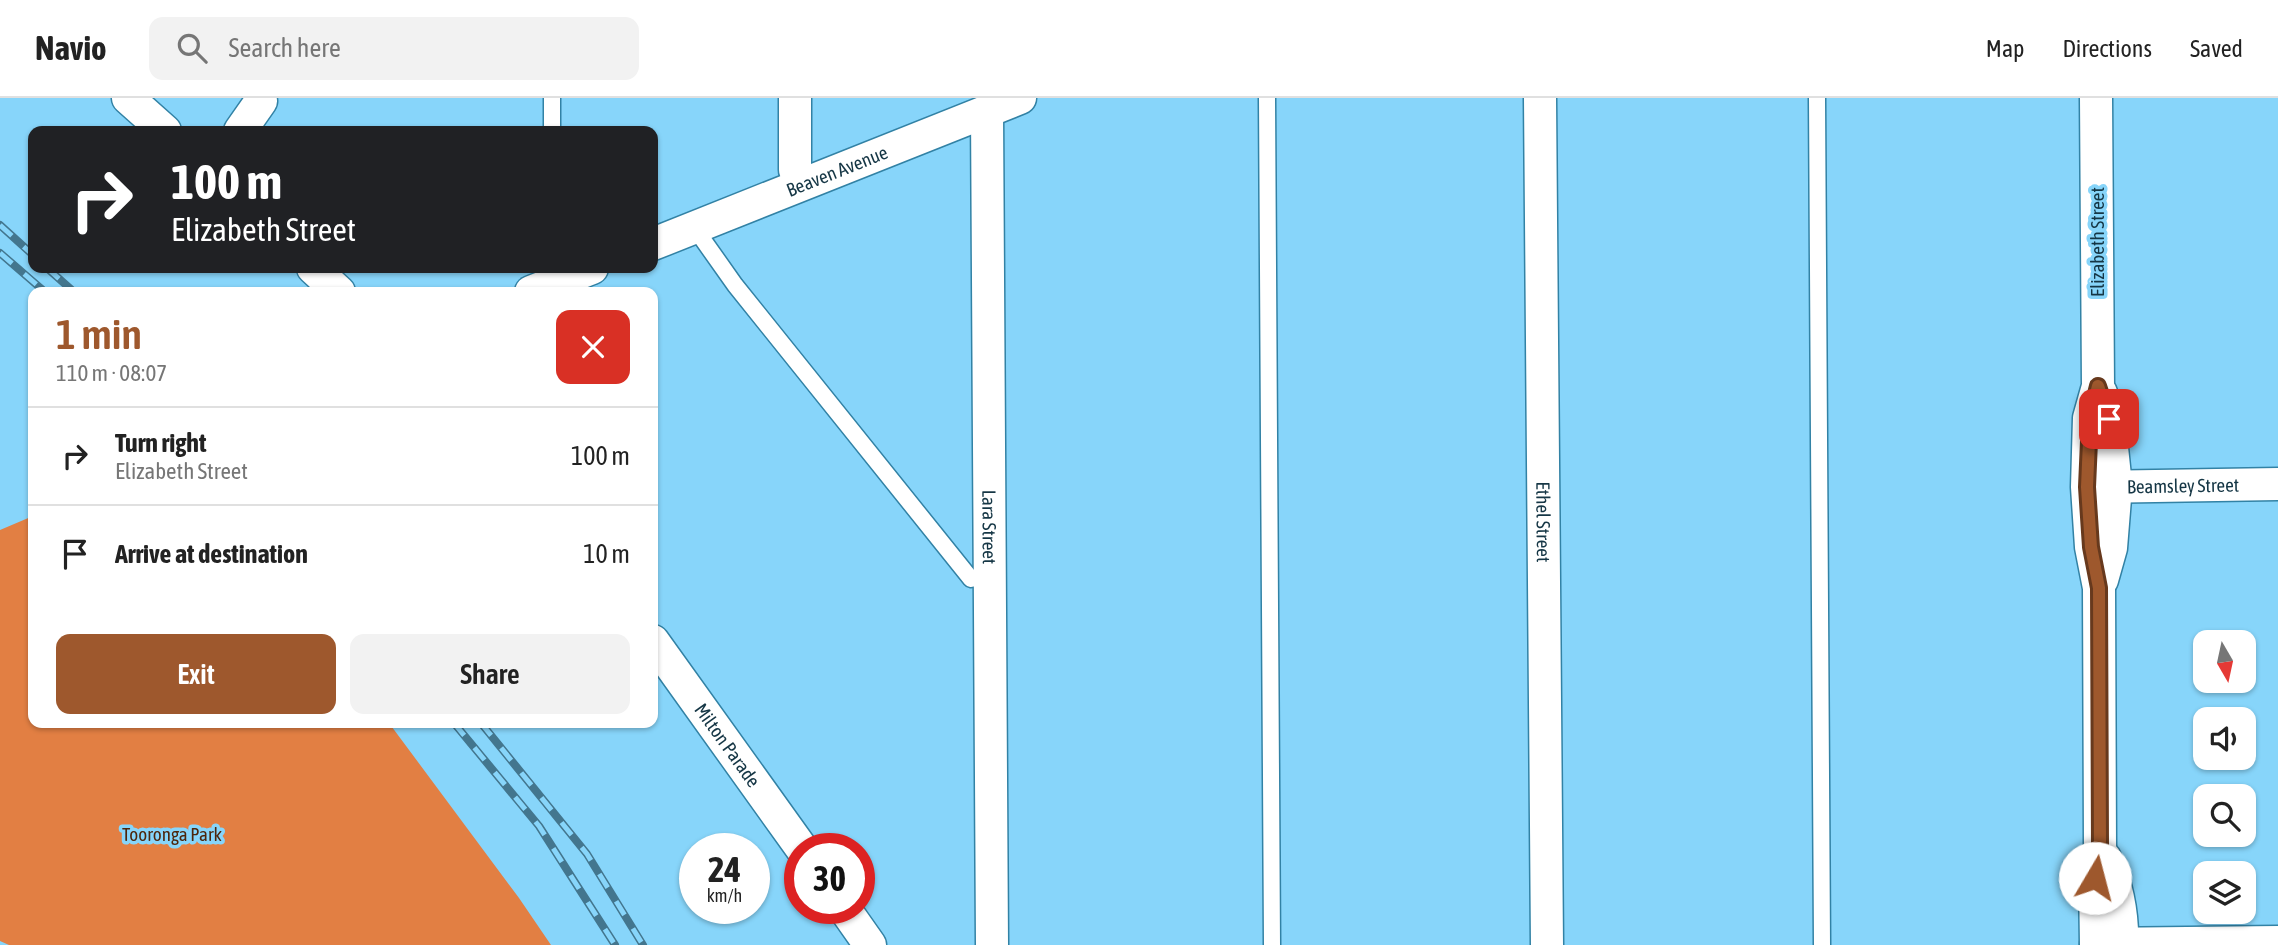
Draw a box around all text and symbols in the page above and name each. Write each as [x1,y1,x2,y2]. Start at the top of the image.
search box [149,17,639,80]
text: Navio [35,29,107,67]
icon: search [173,29,211,67]
text: Search here [229,33,341,63]
text: Map [1986,35,2024,62]
text: Directions [2062,35,2152,62]
text: Saved [2190,35,2243,62]
street label: Beaven Avenue [783,141,891,201]
text: 100 m [171,153,282,209]
icon: right [56,154,147,245]
street label: Elizabeth Street [2086,187,2108,297]
text: Elizabeth Street [171,211,356,248]
text: 1 min [56,310,142,358]
button: close [556,310,630,384]
text: 110 m · 08:07 [56,360,167,386]
pin [2079,389,2139,449]
icon: arrive [2090,400,2128,438]
text: Turn right [115,428,206,458]
icon: right [56,437,94,475]
text: 100 m [571,441,630,471]
text: Elizabeth Street [115,458,248,484]
street label: Beamsley Street [2127,474,2239,497]
street label: Ethel Street [1532,481,1555,562]
street label: Lara Street [978,490,1001,564]
icon: arrive [56,535,94,573]
text: Arrive at destination [115,539,308,569]
text: 10 m [583,539,630,569]
north arrow [2193,630,2256,693]
map controls [2193,630,2256,924]
button: Exit [56,634,336,714]
button: Share [350,634,630,714]
street label: Milton Parade [690,699,765,791]
button: sound [2193,707,2256,770]
button: search [2193,784,2256,847]
park label: Tooronga Park [122,823,223,845]
speed limit sign: 30 [784,833,875,924]
position arrow [2058,841,2132,915]
text: 24 [708,849,741,889]
button: layers [2193,861,2256,924]
text: km/h [707,885,742,906]

